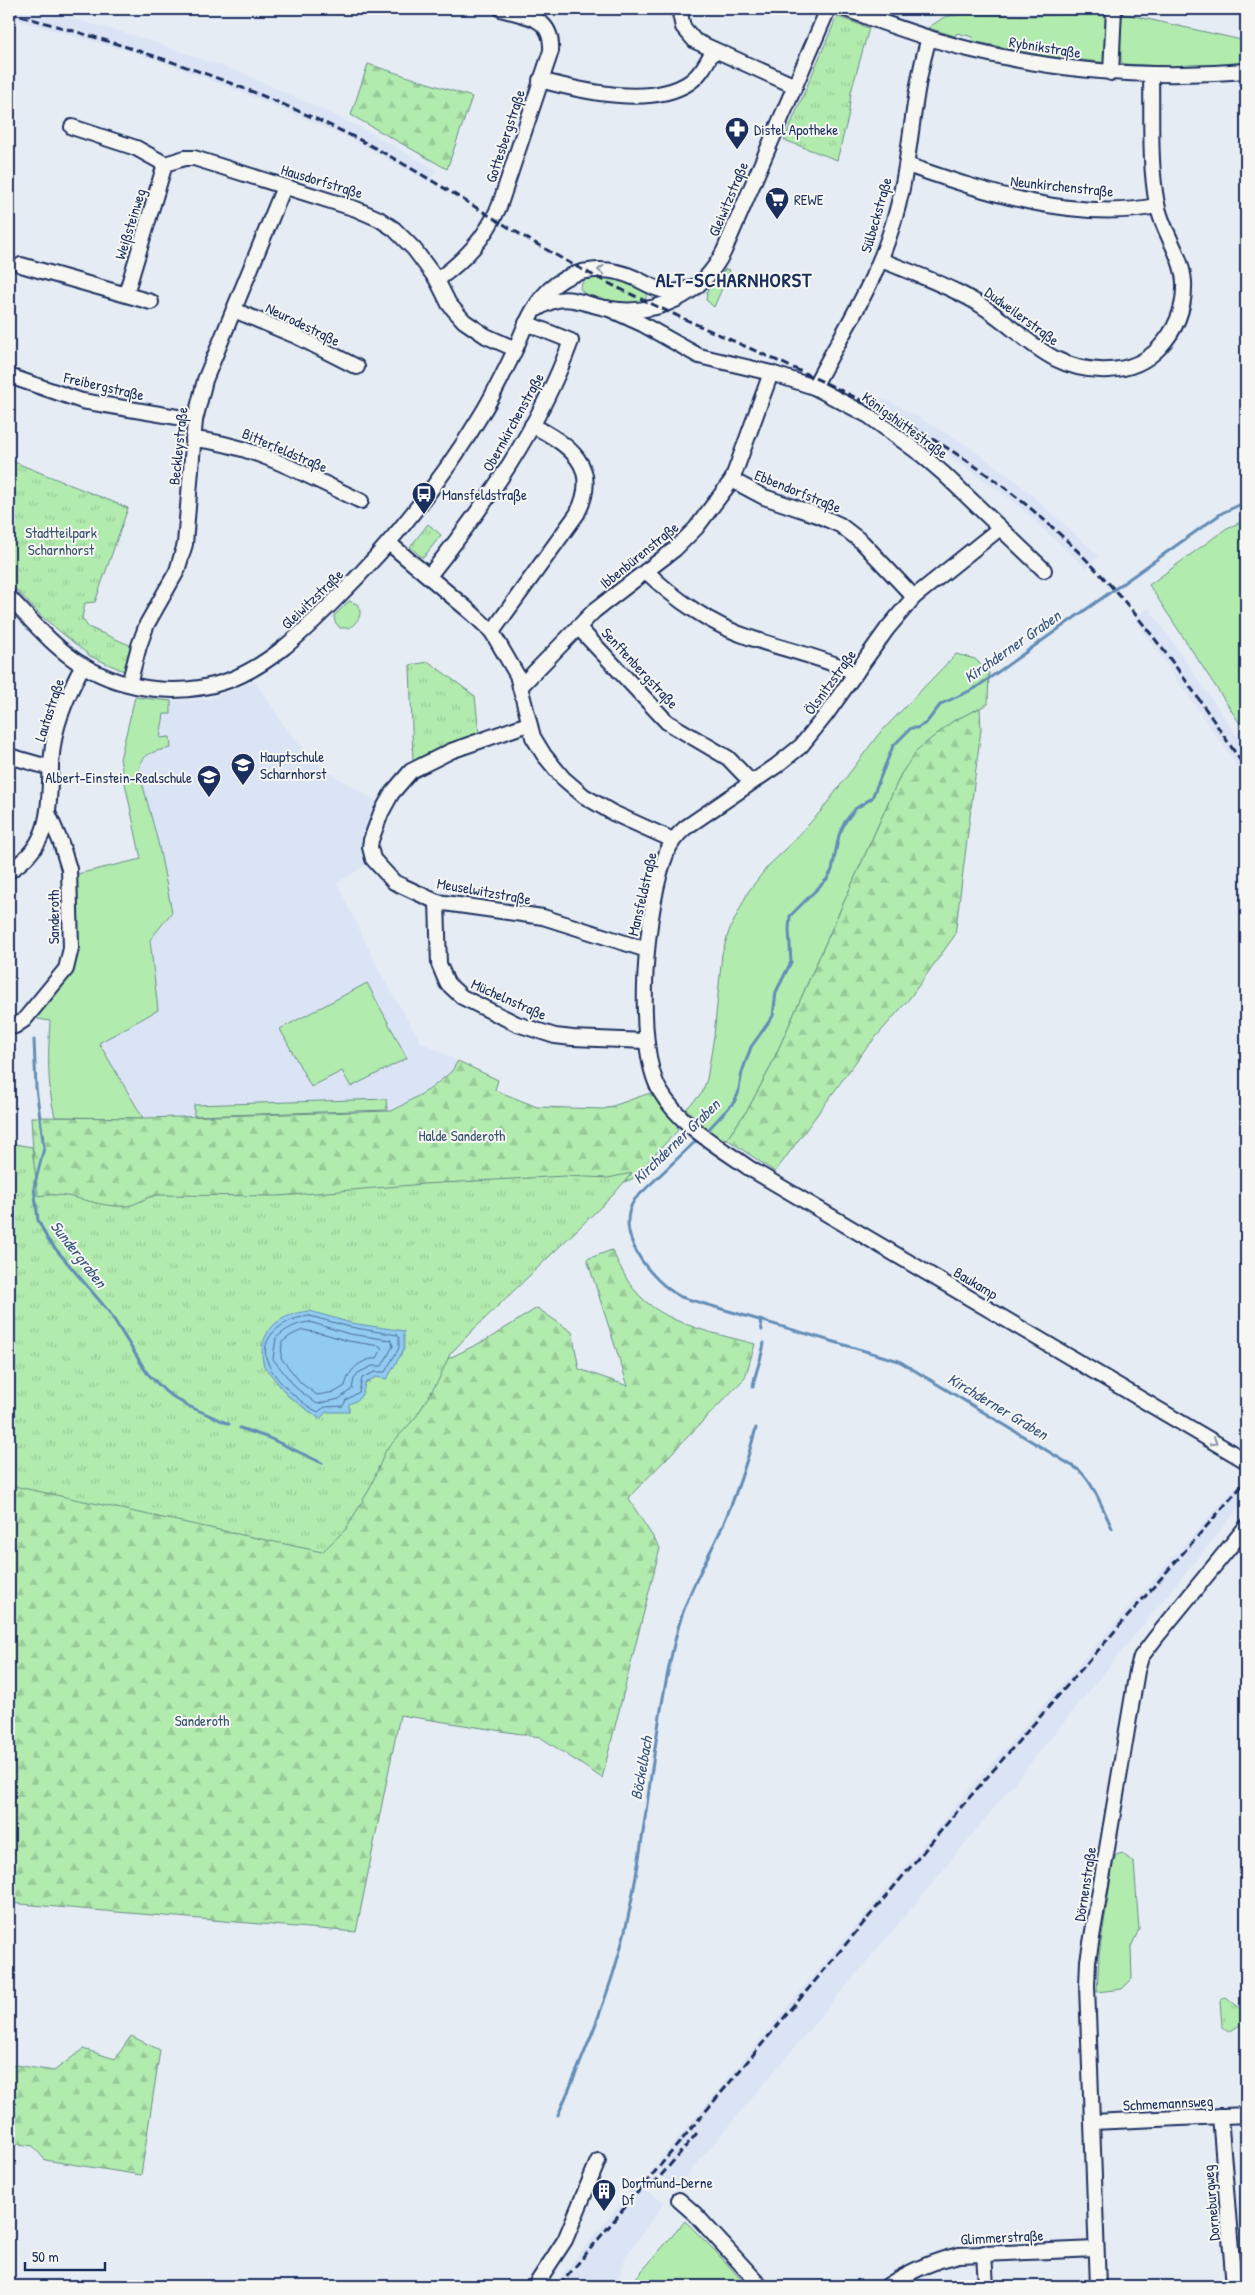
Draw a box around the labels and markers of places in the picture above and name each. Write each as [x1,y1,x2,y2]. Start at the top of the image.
pharmacy icon: Distel Apotheke [724,116,750,150]
place label: Distel Apotheke [754,119,838,140]
supermarket icon: REWE [764,186,790,220]
place label: REWE [794,189,824,210]
bus stop icon: Mansfeldstraße [411,481,437,515]
place label: Mansfeldstraße [442,484,527,505]
place label: Hauptschule Scharnhorst [260,746,327,784]
school or university icon: Hauptschule Scharnhorst [230,752,256,786]
school or university icon: Albert-Einstein-Realschule [196,764,222,798]
place label: Albert-Einstein-Realschule [45,767,192,788]
place label: Dortmund-Derne Df [622,2172,713,2210]
building icon: Dortmund-Derne Df [591,2178,617,2212]

